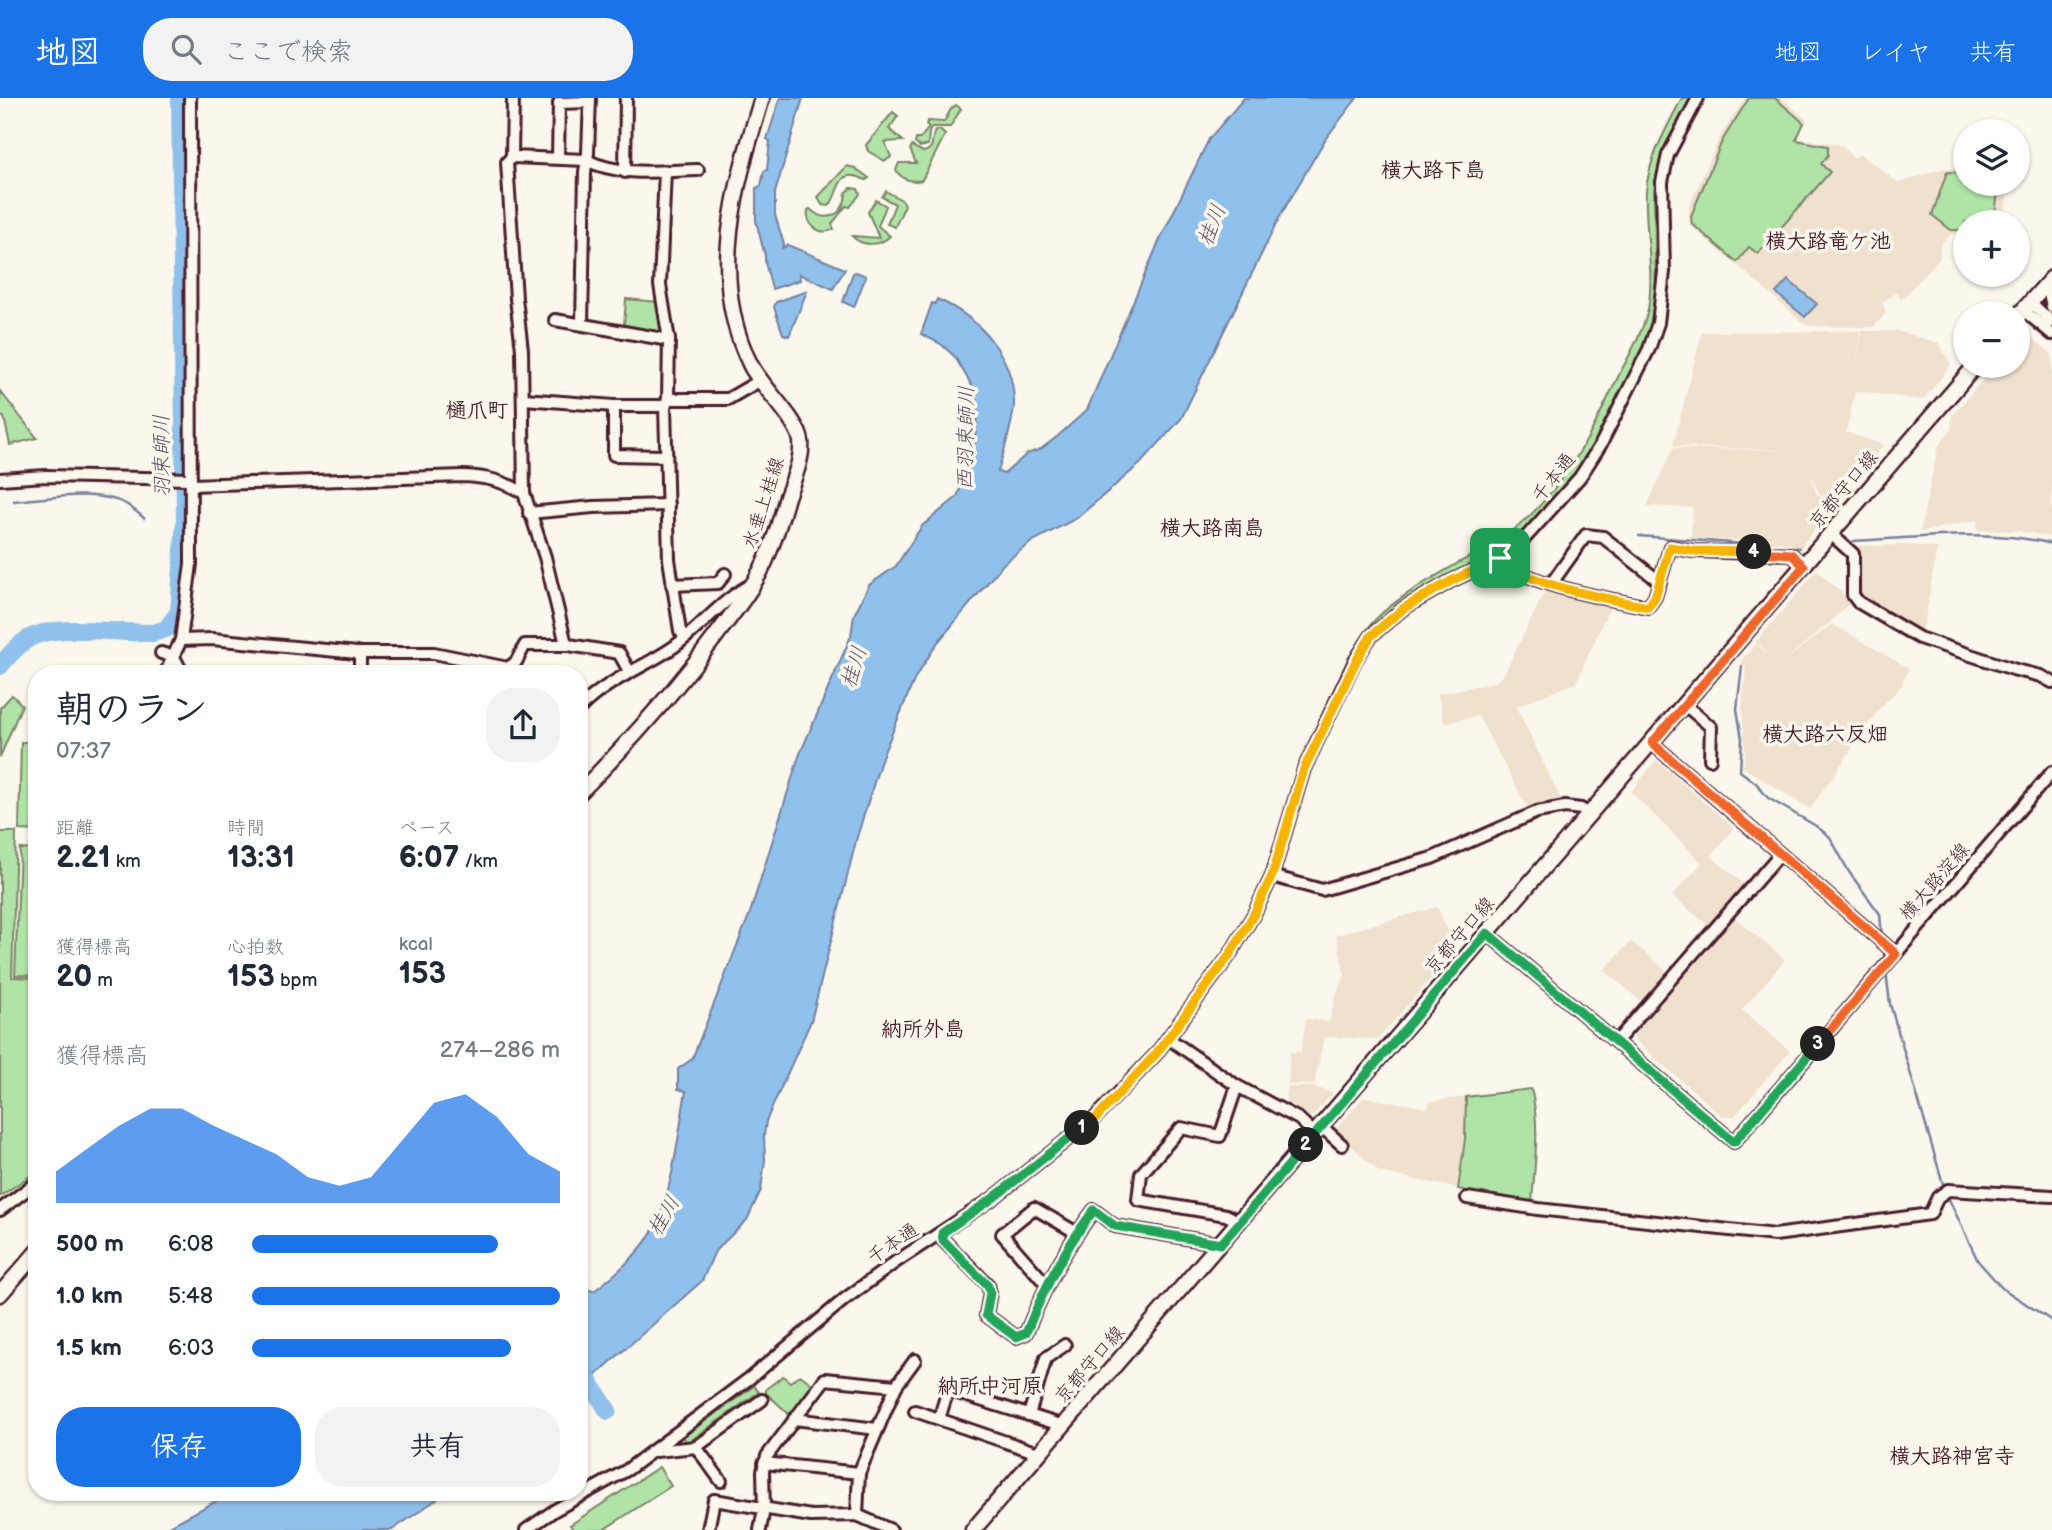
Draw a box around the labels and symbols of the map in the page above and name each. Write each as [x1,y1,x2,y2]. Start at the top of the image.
district label: 横大路下島 [1381,158,1486,183]
water label: 桂川 [1193,201,1231,249]
district label: 横大路竜ケ池 [1765,229,1891,254]
water label: 西羽束師川 [953,385,979,491]
district label: 樋爪町 [446,398,509,423]
water label: 羽束師川 [149,414,175,498]
street label: 京都守口線 [1805,446,1883,534]
street label: 千本通 [1527,448,1581,508]
street label: 水垂上桂線 [738,454,790,552]
district label: 横大路南島 [1160,516,1265,541]
pin [1470,528,1530,588]
pin: 4 [1736,534,1772,570]
water label: 桂川 [836,643,872,691]
district label: 横大路六反畑 [1762,722,1888,747]
street label: 横大路淀線 [1895,839,1975,925]
street label: 京都守口線 [1420,893,1500,979]
district label: 納所外島 [881,1017,965,1042]
pin: 3 [1800,1026,1836,1062]
pin: 1 [1064,1110,1100,1146]
pin: 2 [1288,1128,1324,1162]
water label: 桂川 [642,1192,686,1240]
street label: 千本通 [863,1219,923,1269]
street label: 京都守口線 [1050,1322,1130,1408]
district label: 納所中河原 [938,1374,1043,1399]
district label: 横大路神宮寺 [1889,1444,2015,1469]

